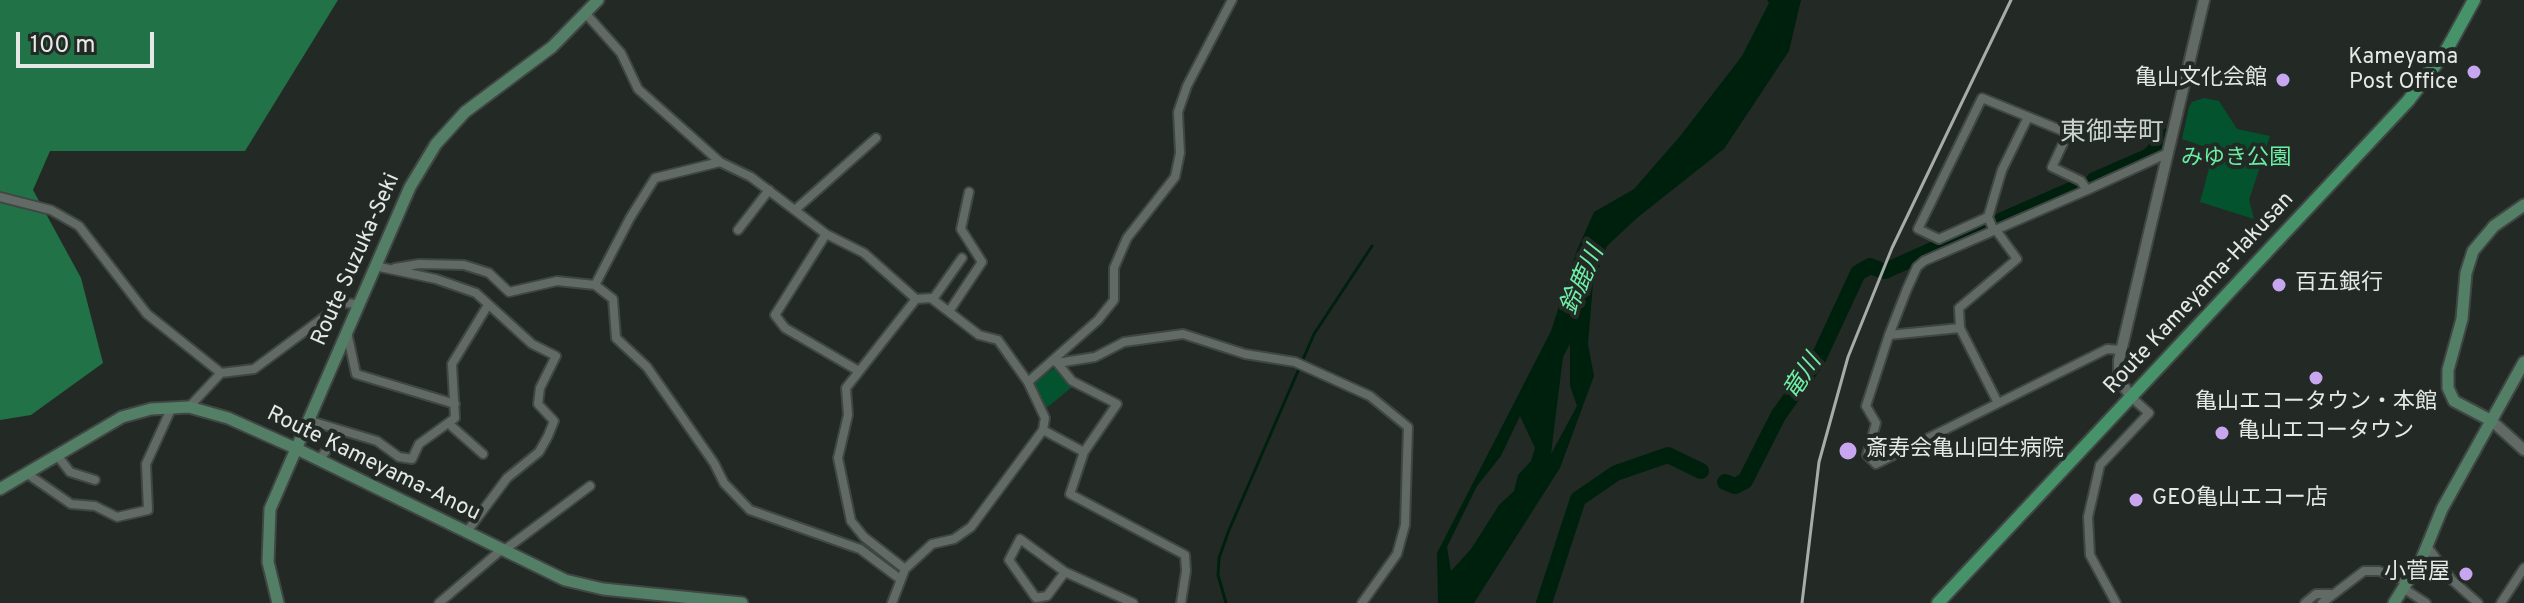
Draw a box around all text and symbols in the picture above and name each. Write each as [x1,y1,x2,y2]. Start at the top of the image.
scale bar [20,16,158,66]
text: 100 m [30,31,96,61]
place label: Kameyama Post Office [2348,46,2458,98]
marker: Kameyama Post Office [2465,63,2483,81]
place label: 亀山文化会館 [2135,67,2267,93]
marker: 亀山文化会館 [2274,71,2292,89]
district label: 東御幸町 [2060,119,2164,151]
park label: みゆき公園 [2181,147,2291,173]
street label: Route Suzuka-Seki [307,170,407,350]
street label: Route Kameyama-Hakusan [2099,188,2301,400]
water label: 鈴鹿川 [1556,242,1612,320]
place label: 百五銀行 [2295,272,2383,298]
marker: 百五銀行 [2270,276,2288,294]
water label: 竜川 [1779,350,1829,406]
marker: 亀山エコータウン・本館 [2307,369,2325,387]
place label: 亀山エコータウン・本館 [2195,391,2437,417]
street label: Route Kameyama-Anou [262,402,484,528]
place label: 亀山エコータウン [2238,420,2414,446]
marker: 亀山エコータウン [2213,424,2231,442]
place label: 斎寿会亀山回生病院 [1866,438,2064,464]
marker: 斎寿会亀山回生病院 [1837,440,1859,462]
place label: GEO亀山エコー店 [2152,487,2328,513]
marker: GEO亀山エコー店 [2127,491,2145,509]
place label: 小菅屋 [2384,561,2450,587]
marker: 小菅屋 [2457,565,2475,583]

